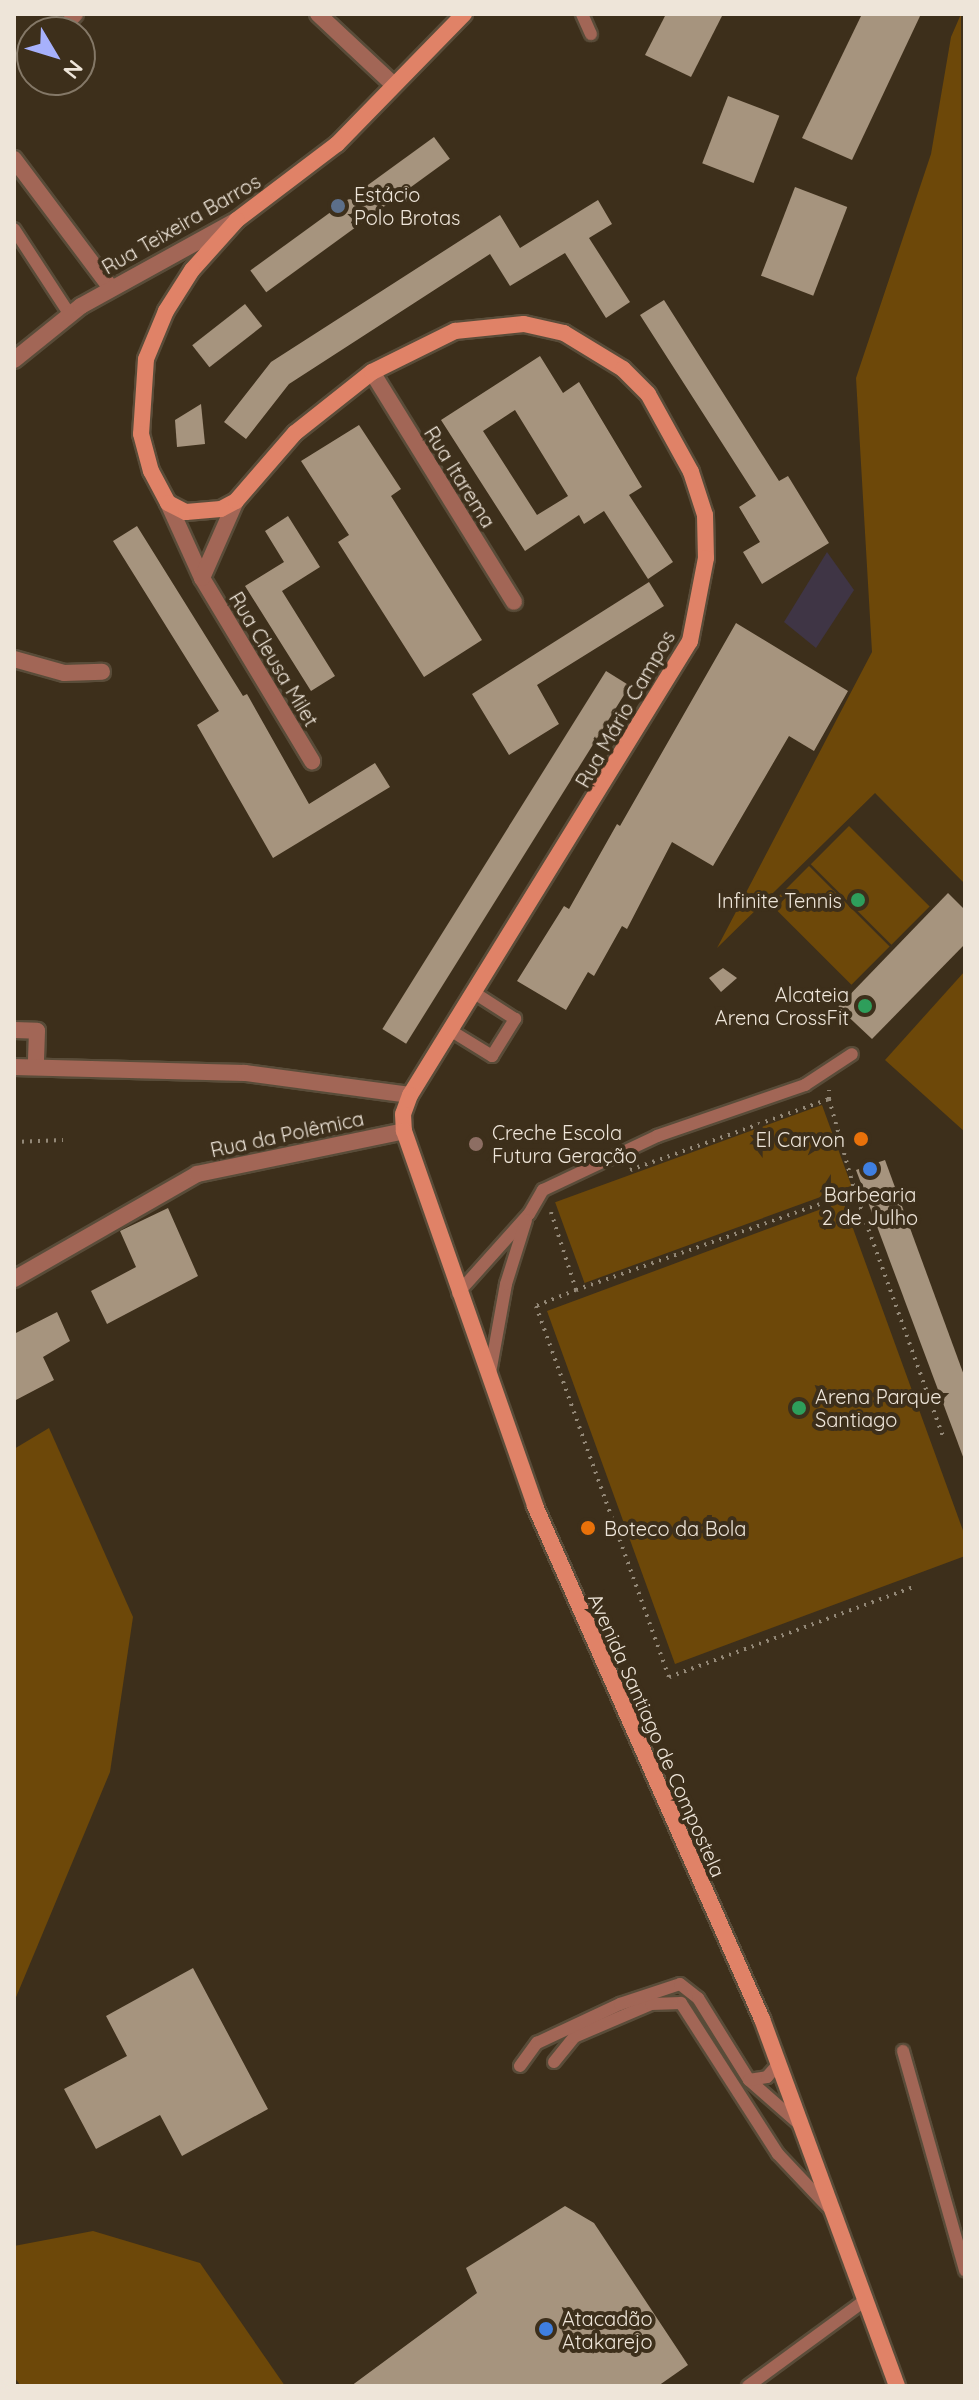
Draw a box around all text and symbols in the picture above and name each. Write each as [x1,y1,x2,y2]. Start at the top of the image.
north arrow [16,16,96,96]
text: N [57,55,89,85]
street label: Rua Teixeira Barros [97,169,265,279]
place label: Estácio Polo Brotas [354,182,460,229]
marker: Estácio Polo Brotas [329,197,347,215]
street label: Rua Itarema [419,422,501,532]
street label: Rua Cleusa Milet [224,587,324,731]
street label: Rua Mário Campos [570,626,680,792]
place label: Infinite Tennis [717,888,842,912]
marker: Infinite Tennis [849,891,867,909]
place label: Alcateia Arena CrossFit [715,982,849,1029]
marker: Alcateia Arena CrossFit [856,997,874,1015]
street label: Rua da Polêmica [208,1106,366,1162]
place label: Creche Escola Futura Geração [492,1120,637,1167]
place label: El Carvon [756,1127,845,1151]
marker: El Carvon [852,1130,870,1148]
marker: Creche Escola Futura Geração [467,1135,485,1153]
marker: Barbearia 2 de Julho [861,1160,879,1178]
place label: Barbearia 2 de Julho [822,1182,918,1229]
place label: Arena Parque Santiago [815,1384,942,1431]
marker: Arena Parque Santiago [790,1399,808,1417]
place label: Boteco da Bola [604,1516,746,1540]
marker: Boteco da Bola [579,1519,597,1537]
street label: Avenida Santiago de Compostela [583,1589,731,1881]
place label: Atacadão Atakarejo [562,2306,653,2353]
marker: Atacadão Atakarejo [537,2320,555,2338]

